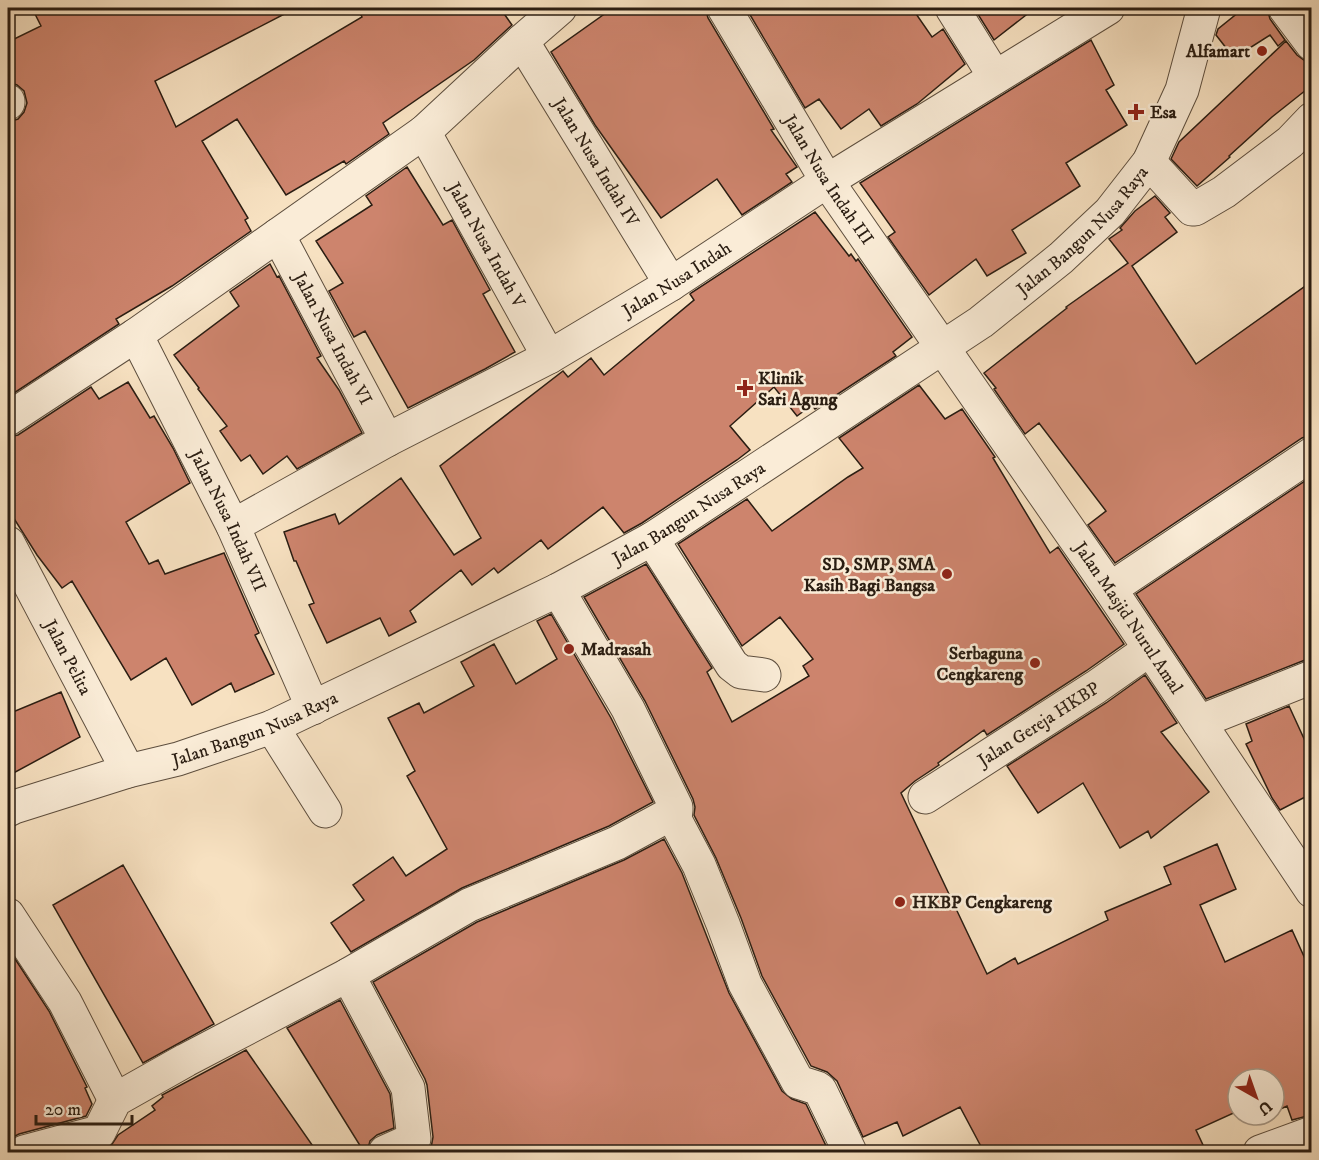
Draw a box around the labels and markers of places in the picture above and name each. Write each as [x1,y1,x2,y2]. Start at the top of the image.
place label: Alfamart [1185,41,1250,63]
marker: Alfamart [1255,44,1269,58]
place label: Esa [1150,102,1177,124]
marker: Esa [1127,103,1145,121]
place label: Klinik Sari Agung [758,368,839,411]
marker: Klinik Sari Agung [736,379,754,397]
place label: SD, SMP, SMA Kasih Bagi Bangsa [804,554,936,597]
marker: SD, SMP, SMA Kasih Bagi Bangsa [940,567,954,581]
place label: Madrasah [581,639,652,661]
marker: Madrasah [562,642,576,656]
place label: Serbaguna Cengkareng [937,643,1024,686]
marker: Serbaguna Cengkareng [1028,656,1042,670]
place label: HKBP Cengkareng [912,892,1053,914]
marker: HKBP Cengkareng [893,895,907,909]

